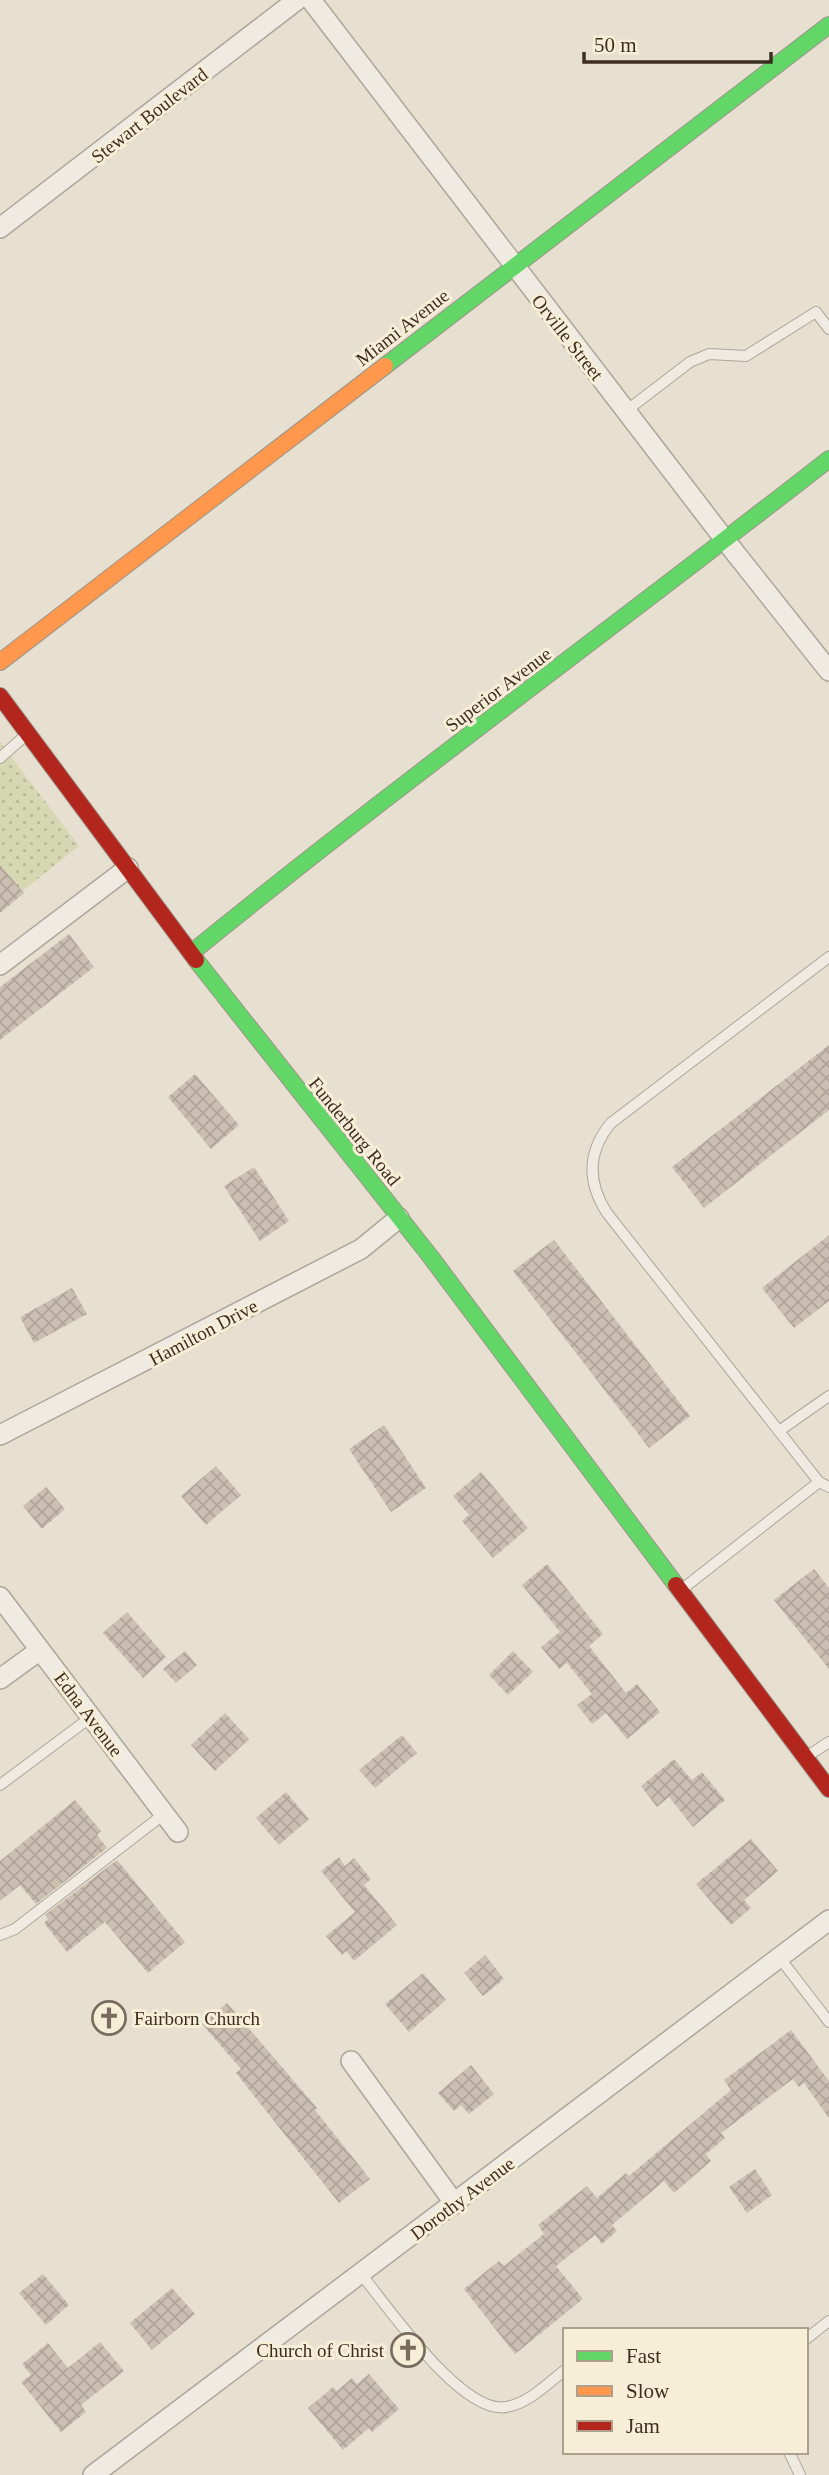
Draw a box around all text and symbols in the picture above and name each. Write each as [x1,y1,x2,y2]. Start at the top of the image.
scale bar [584,21,771,65]
text: 50 m [594,33,637,57]
street label: Stewart Boulevard [87,63,212,167]
street label: Miami Avenue [352,285,453,370]
street label: Orville Street [528,290,608,385]
street label: Superior Avenue [441,643,555,736]
street label: Funderburg Road [305,1073,405,1190]
street label: Hamilton Drive [145,1295,261,1370]
street label: Edna Avenue [50,1668,127,1761]
church icon: Fairborn Church [90,1999,128,2037]
place label: Fairborn Church [134,2008,261,2029]
street label: Dorothy Avenue [406,2152,518,2244]
legend [563,2328,808,2454]
church icon: Church of Christ [389,2331,427,2369]
place label: Church of Christ [256,2340,385,2361]
text: Fast [626,2344,661,2368]
text: Slow [626,2379,670,2403]
text: Jam [626,2414,660,2438]

